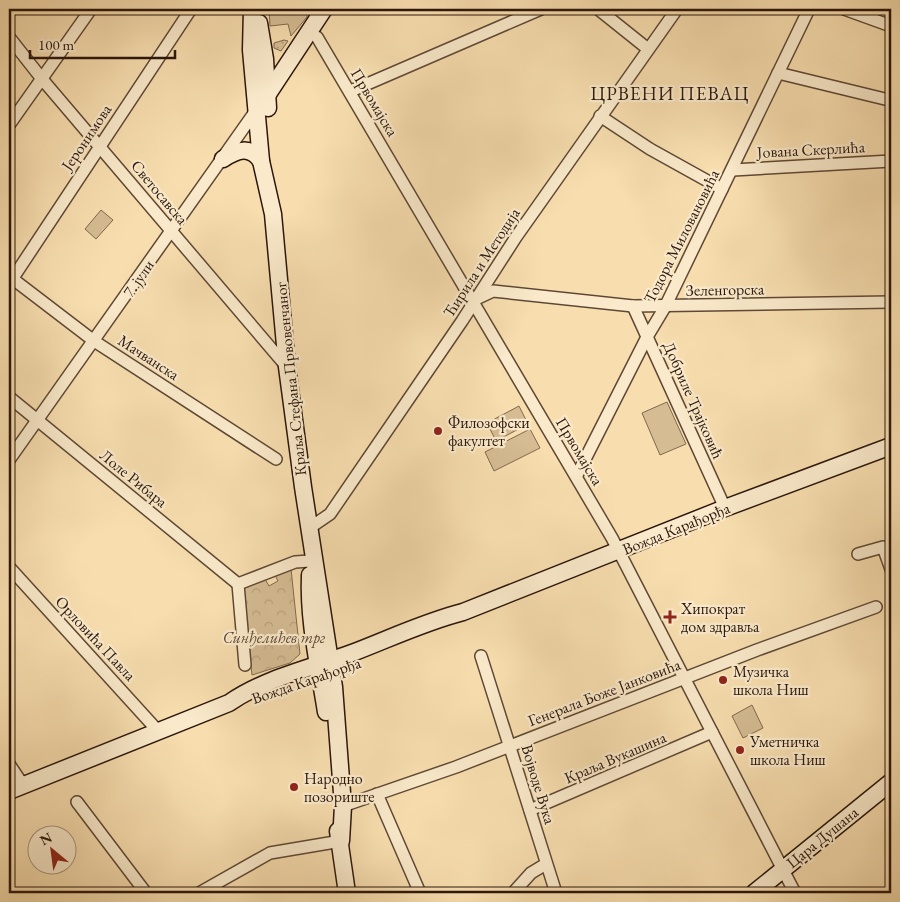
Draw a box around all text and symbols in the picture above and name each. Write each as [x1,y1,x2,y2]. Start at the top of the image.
scale bar [30,28,175,60]
text: 100 m [38,35,75,54]
street label: Првомајска [346,64,403,141]
district label: ЦРВЕНИ ПЕВАЦ [590,81,750,106]
street label: Јеронимова [55,99,117,176]
street label: Јована Скерлића [754,136,866,163]
street label: Светосавска [126,156,193,230]
street label: Тодора Миловановића [639,165,724,307]
street label: Ћирила и Методија [438,203,525,321]
street label: 7. јули [118,255,159,301]
street label: Зеленгорска [686,278,765,301]
street label: Краља Стефана Првовенчаног [270,281,311,477]
street label: Мачванска [114,330,184,385]
street label: Добриле Трајковић [658,338,729,462]
place label: Филозофски факултет [448,412,530,451]
street label: Првомајска [551,413,608,490]
marker: Филозофски факултет [432,425,444,437]
street label: Лоле Рибара [95,445,172,513]
street label: Вожда Карађорђа [619,497,734,560]
street label: Орловића Павла [51,591,141,686]
place label: Хипократ дом здравља [680,598,760,637]
marker: Хипократ дом здравља [663,610,677,624]
park label: Синђелићев трг [223,627,325,648]
street label: Вожда Карађорђа [249,652,364,709]
street label: Генерала Боже Јанковића [525,653,684,731]
place label: Музичка школа Ниш [733,661,809,700]
marker: Музичка школа Ниш [717,674,729,686]
street label: Краља Вукашина [561,726,670,788]
place label: Уметничка школа Ниш [749,731,826,770]
street label: Војводе Вука [516,742,561,827]
marker: Уметничка школа Ниш [734,744,746,756]
place label: Народно позориште [304,768,374,807]
marker: Народно позориште [288,781,300,793]
street label: Цара Душана [782,802,863,873]
north arrow [28,824,78,874]
text: N [36,828,56,849]

